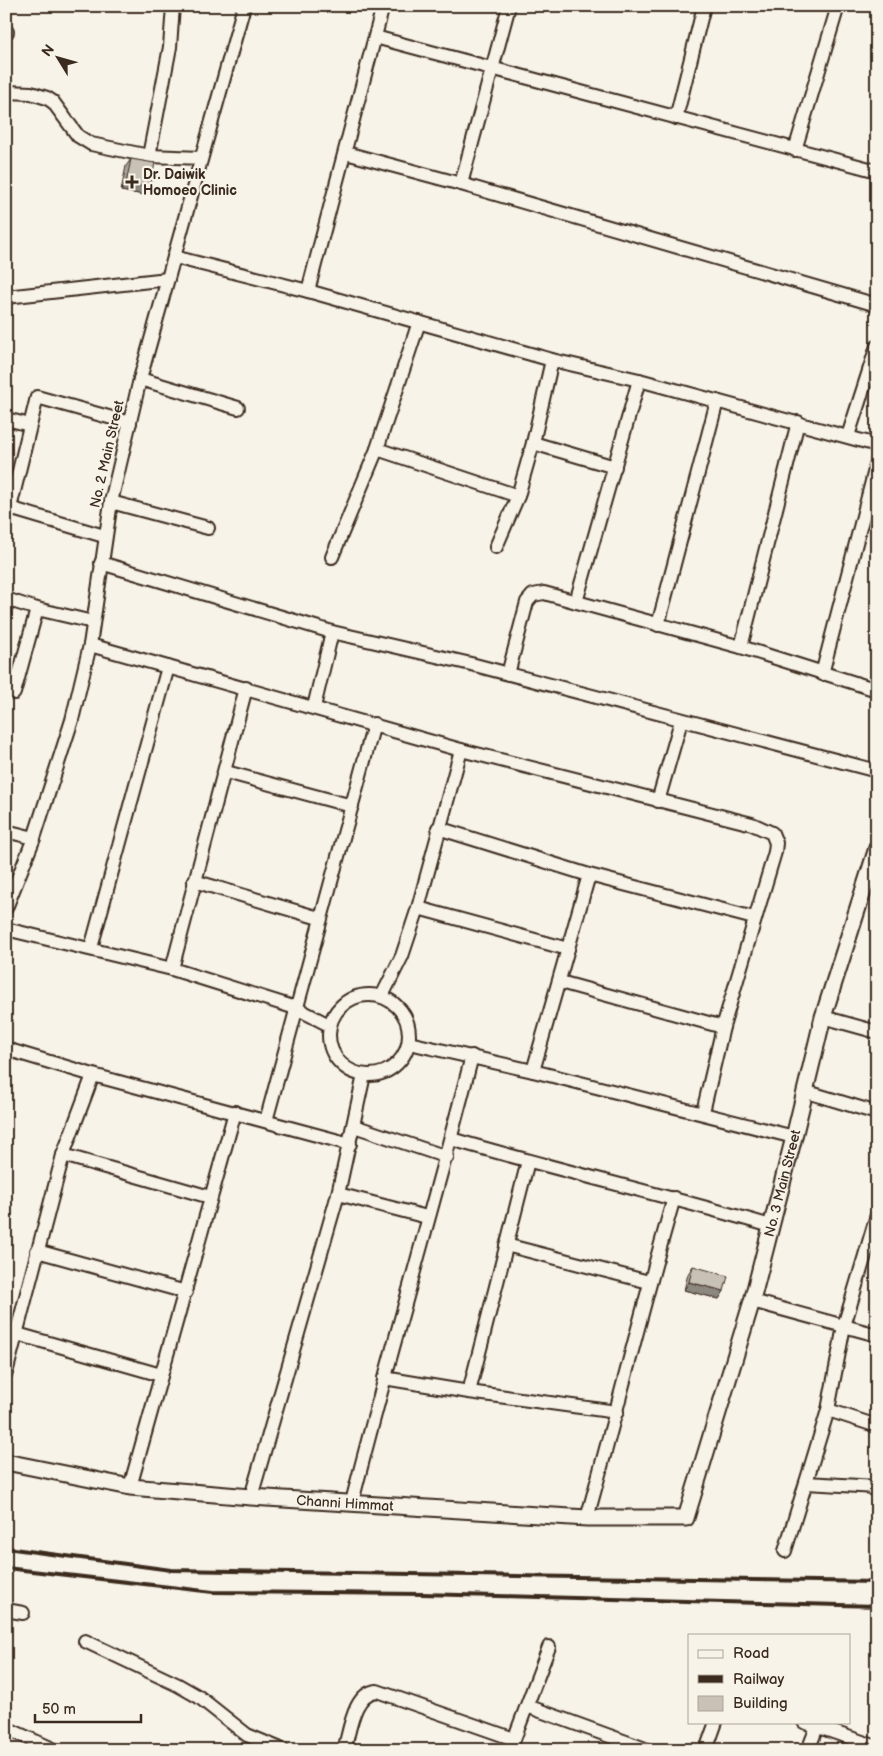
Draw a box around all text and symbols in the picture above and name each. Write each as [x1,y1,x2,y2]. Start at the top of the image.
north arrow [32,32,82,82]
text: N [38,41,58,60]
place label: Dr. Daiwik Homoeo Clinic [143,166,237,199]
marker: Dr. Daiwik Homoeo Clinic [125,175,139,189]
street label: No. 2 Main Street [86,398,128,509]
street label: No. 3 Main Street [760,1127,804,1239]
street label: Channi Himmat [296,1491,395,1514]
legend [688,1634,850,1724]
text: Road [733,1644,769,1663]
text: Railway [733,1670,784,1689]
scale bar [35,1691,141,1723]
text: Building [733,1694,788,1713]
text: 50 m [42,1700,76,1719]

